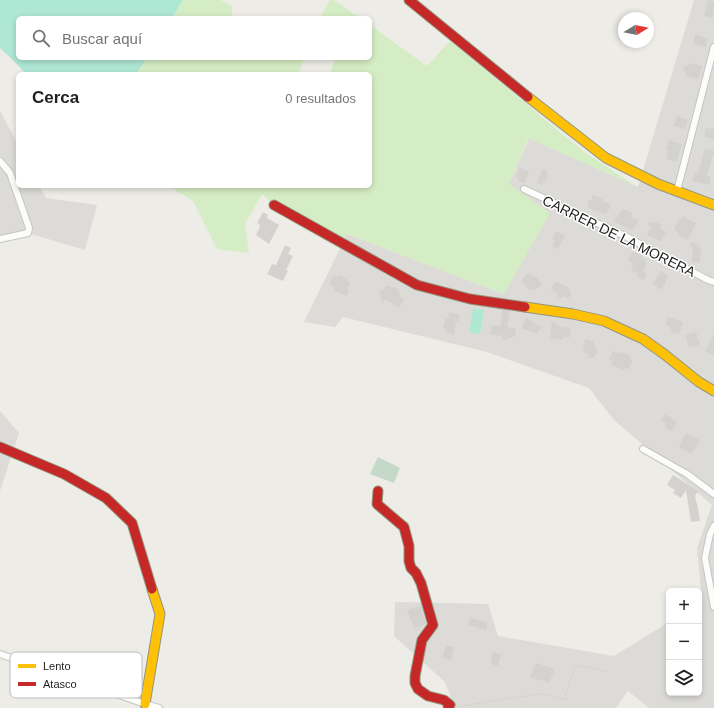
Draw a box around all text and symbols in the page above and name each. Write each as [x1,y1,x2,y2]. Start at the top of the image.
north arrow [618,12,654,48]
search box [16,16,372,60]
icon: search [30,27,52,49]
text: Buscar aquí [62,30,142,47]
text: Cerca [32,88,79,107]
text: 0 resultados [285,91,356,106]
street label: CARRER DE LA MORERA [540,192,699,280]
map controls [666,588,702,696]
button: + [666,588,702,624]
button: − [666,624,702,660]
legend [10,652,142,698]
text: Lento [43,660,71,672]
button: layers [666,660,702,696]
text: Atasco [43,678,77,690]

